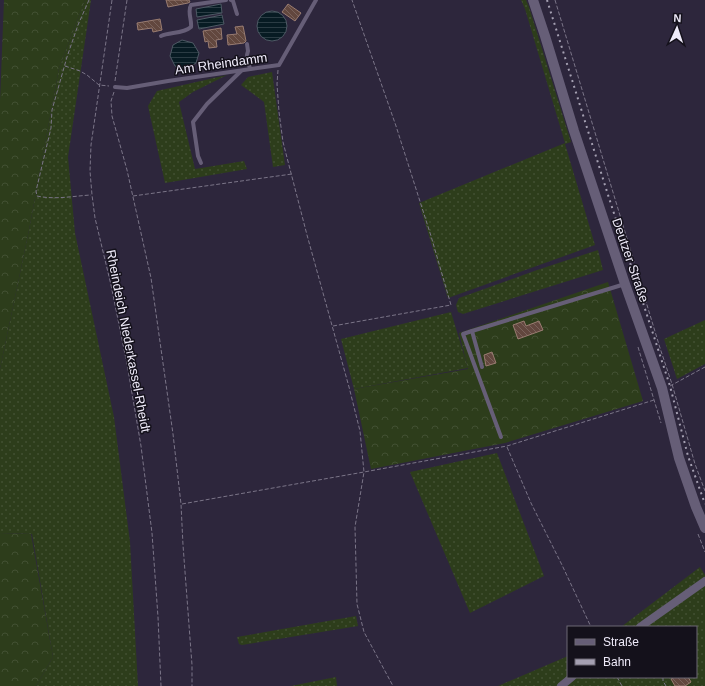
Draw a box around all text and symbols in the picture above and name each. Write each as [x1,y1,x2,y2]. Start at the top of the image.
north arrow [657,8,697,48]
text: N [673,12,682,24]
street label: Am Rheindamm [174,50,268,77]
street label: Deutzer Straße [609,216,652,304]
street label: Rheindeich Niederkassel-Rheidt [103,249,154,434]
legend [567,626,697,678]
text: Straße [603,635,639,649]
text: Bahn [603,655,631,669]

